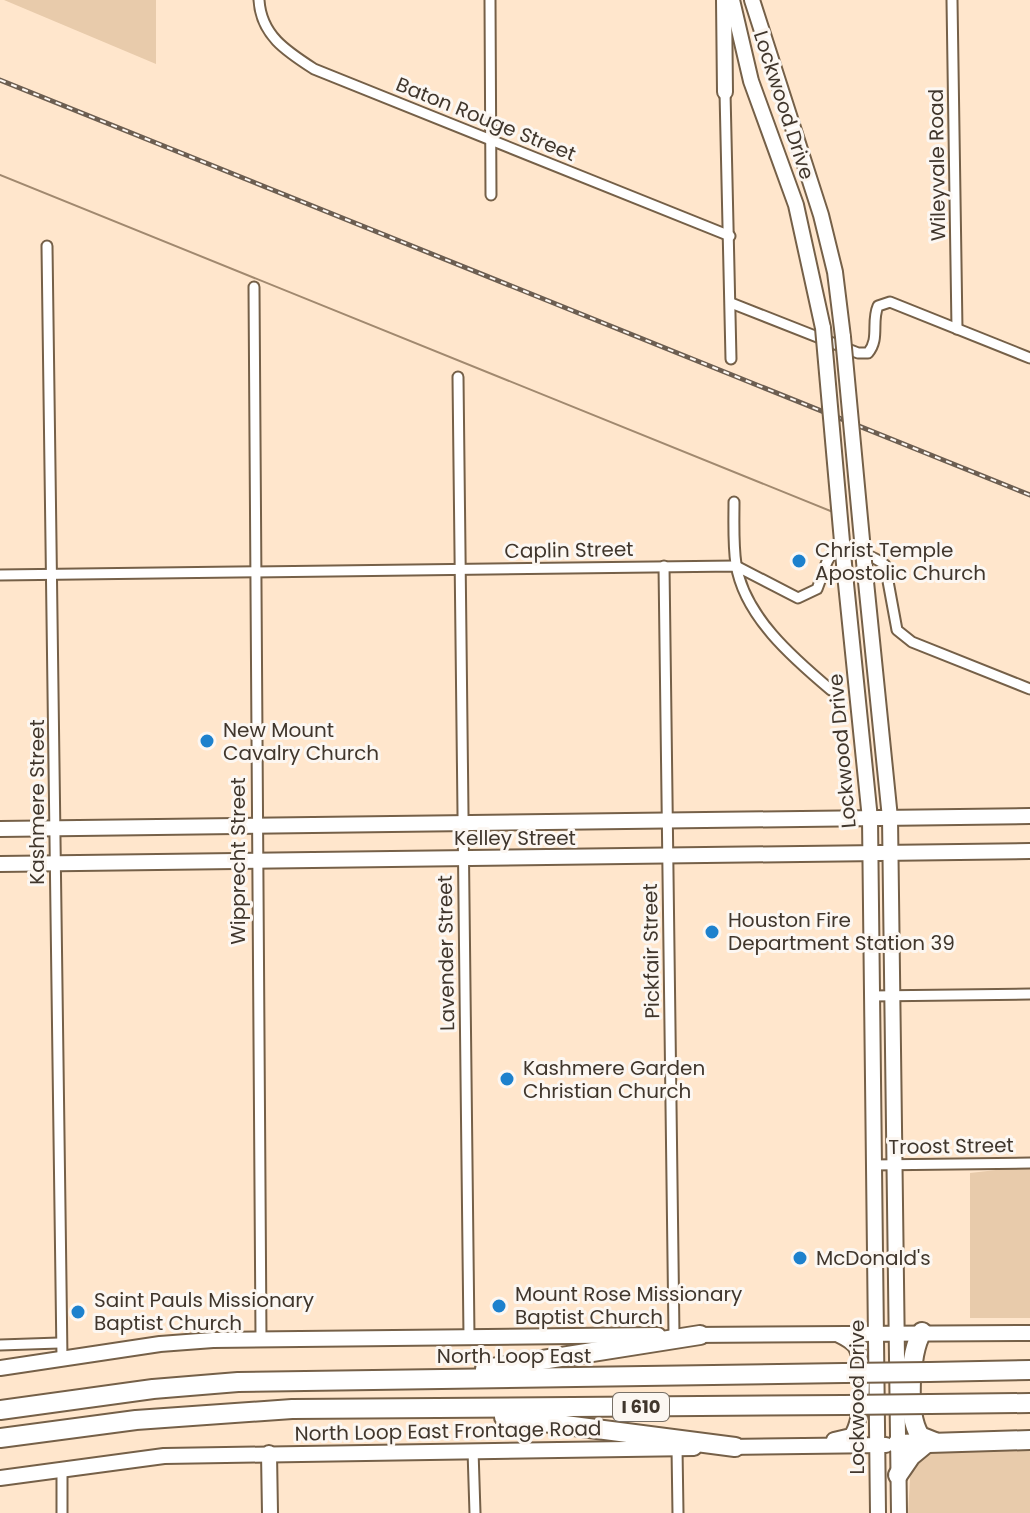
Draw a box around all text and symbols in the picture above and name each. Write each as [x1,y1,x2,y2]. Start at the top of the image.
street label: Lockwood Drive [747,27,821,183]
street label: Baton Rouge Street [392,70,580,168]
street label: Wileyvale Road [922,89,952,241]
street label: Caplin Street [504,535,634,565]
place label: Christ Temple Apostolic Church [815,536,986,587]
marker: Christ Temple Apostolic Church [790,552,808,570]
street label: Lockwood Drive [821,673,863,829]
place label: New Mount Cavalry Church [223,716,379,767]
street label: Kashmere Street [23,719,51,885]
marker: New Mount Cavalry Church [198,732,216,750]
street label: Wipprecht Street [224,777,252,945]
street label: Kelley Street [454,824,576,852]
street label: Lavender Street [431,875,461,1031]
street label: Pickfair Street [636,883,666,1019]
place label: Houston Fire Department Station 39 [728,906,955,957]
marker: Houston Fire Department Station 39 [703,923,721,941]
place label: Kashmere Garden Christian Church [523,1054,705,1105]
marker: Kashmere Garden Christian Church [498,1070,516,1088]
street label: Troost Street [888,1131,1014,1161]
place label: McDonald's [816,1244,931,1272]
marker: McDonald's [791,1249,809,1267]
place label: Mount Rose Missionary Baptist Church [515,1280,742,1331]
place label: Saint Pauls Missionary Baptist Church [94,1286,314,1337]
marker: Mount Rose Missionary Baptist Church [490,1297,508,1315]
marker: Saint Pauls Missionary Baptist Church [69,1303,87,1321]
street label: Lockwood Drive [843,1320,871,1474]
street label: North Loop East [437,1342,591,1370]
road number: I 610 [613,1393,669,1421]
street label: North Loop East Frontage Road [294,1414,602,1448]

